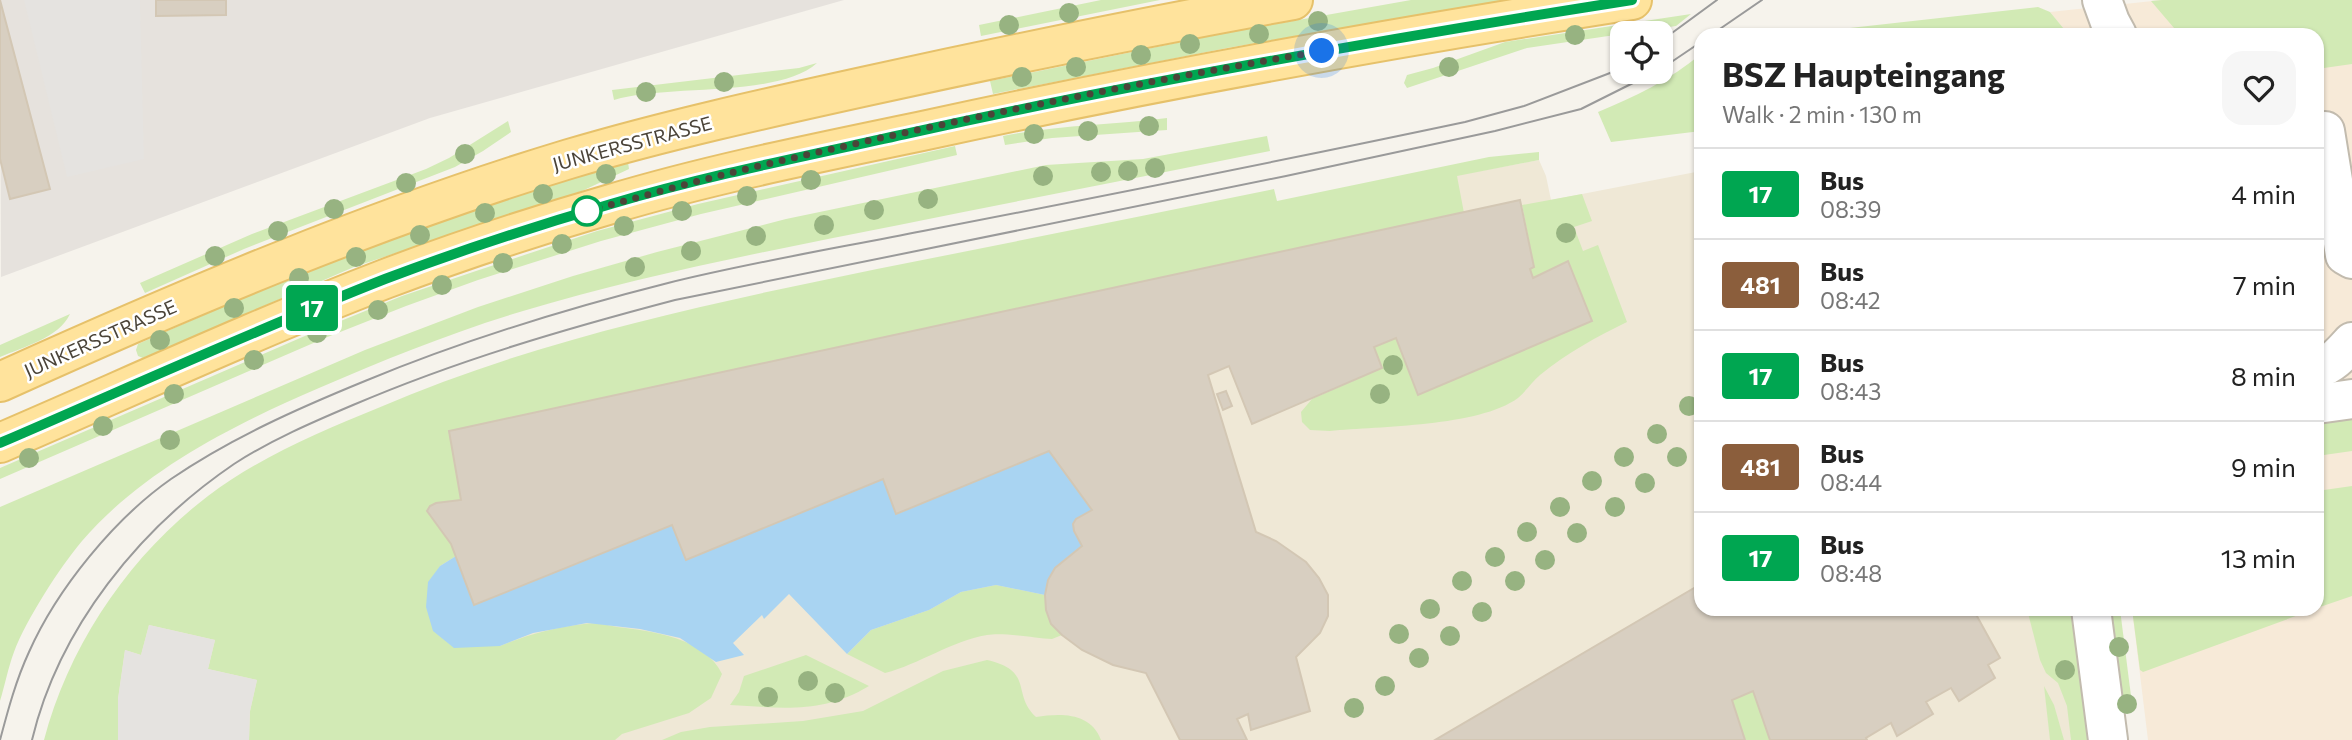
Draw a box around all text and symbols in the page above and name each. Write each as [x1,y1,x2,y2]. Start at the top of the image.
map controls [1610,21,1673,84]
button: locate [1610,21,1673,84]
your location [1304,33,1339,68]
button: heart [2222,51,2296,125]
text: BSZ Haupteingang [1722,53,2005,94]
text: Walk · 2 min · 130 m [1722,100,1922,128]
street label: JUNKERSSTRASSE [550,111,714,175]
text: Bus [1820,164,1864,195]
text: 4 min [2231,178,2296,209]
text: 17 [1748,179,1773,208]
text: 08:39 [1820,195,1881,223]
unlabelled marker [572,196,602,226]
text: Bus [1820,255,1864,286]
text: 7 min [2233,269,2296,300]
text: 481 [1740,270,1781,299]
line badge: 17 [280,285,344,331]
text: 08:42 [1820,286,1881,314]
text: 17 [300,293,324,322]
street label: JUNKERSSTRASSE [20,294,180,382]
text: Bus [1820,346,1864,377]
text: 8 min [2231,360,2296,391]
text: 17 [1748,361,1773,390]
text: 08:43 [1820,377,1881,405]
text: Bus [1820,437,1864,468]
text: 9 min [2231,451,2296,482]
text: 481 [1740,452,1781,481]
text: 08:44 [1820,468,1882,496]
text: Bus [1820,528,1864,559]
text: 13 min [2221,542,2296,573]
text: 17 [1748,543,1773,572]
text: 08:48 [1820,559,1882,587]

